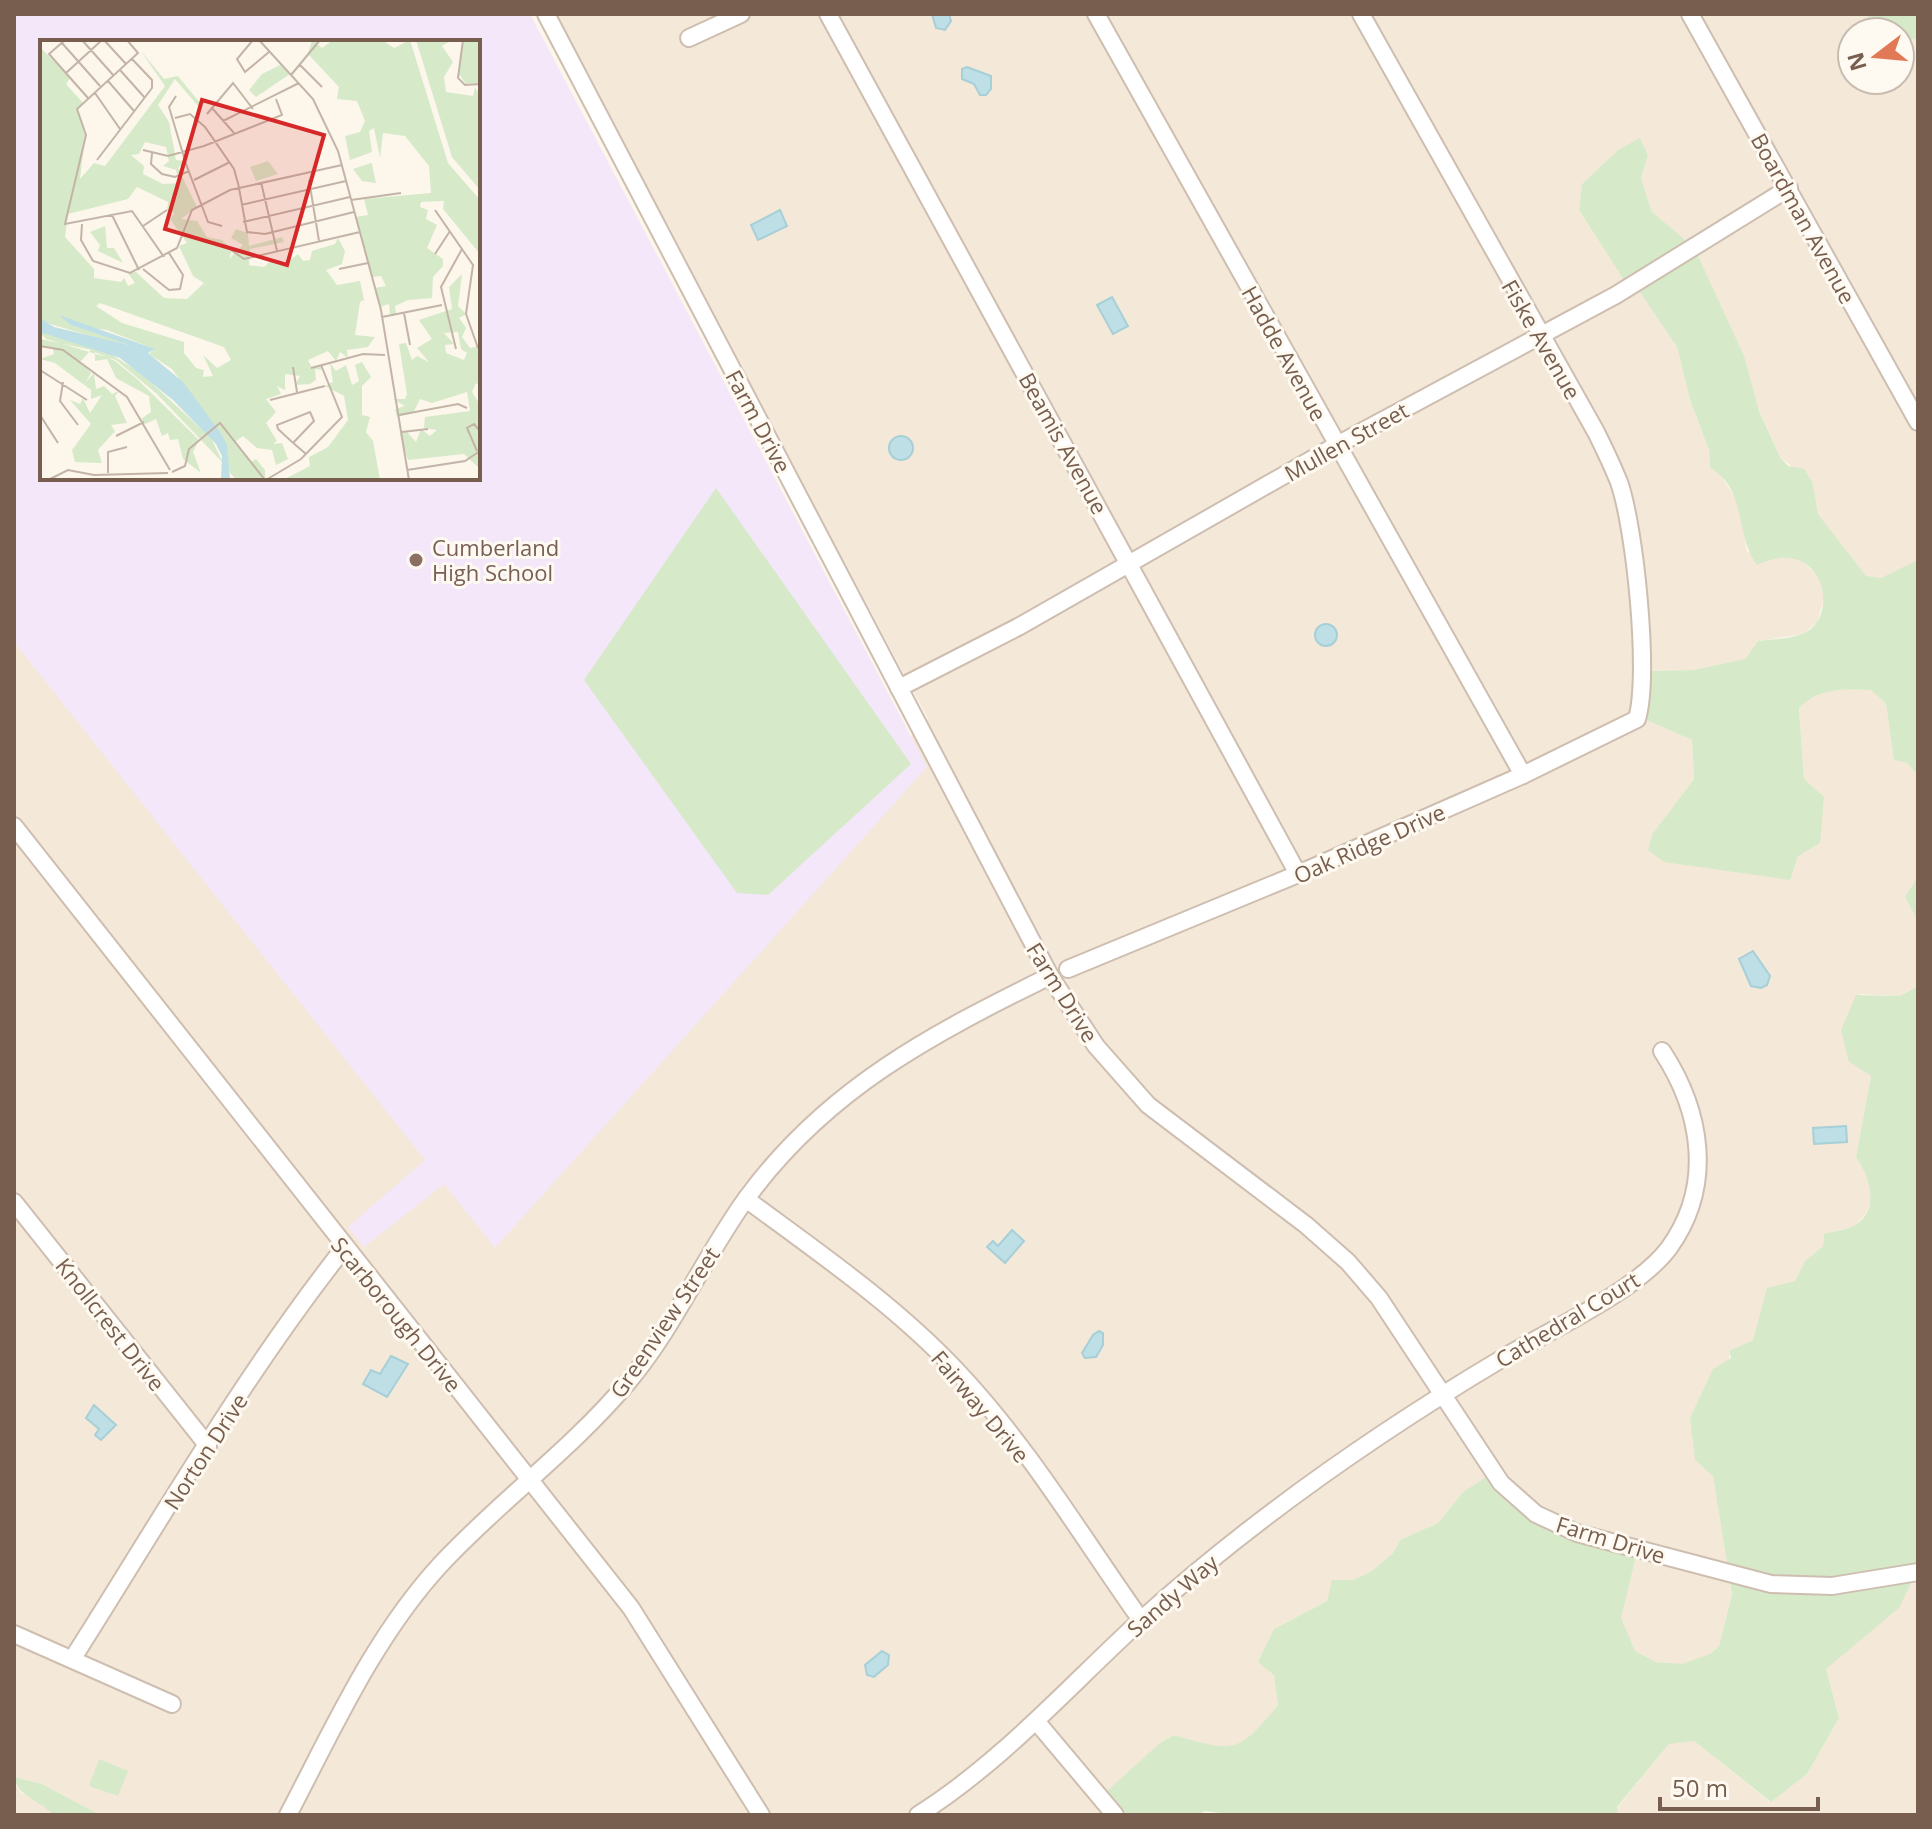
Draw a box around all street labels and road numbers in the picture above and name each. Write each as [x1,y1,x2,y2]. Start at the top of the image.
street label: Boardman Avenue [1745,127,1863,309]
street label: Fiske Avenue [1496,274,1588,404]
street label: Hadde Avenue [1236,280,1334,426]
street label: Farm Drive [719,364,799,478]
street label: Beamis Avenue [1013,367,1115,519]
street label: Mullen Street [1279,395,1413,487]
street label: Oak Ridge Drive [1288,796,1450,890]
street label: Farm Drive [1020,936,1106,1048]
street label: Scarborough Drive [325,1230,469,1398]
street label: Greenview Street [602,1240,726,1403]
street label: Knollcrest Drive [50,1251,172,1397]
street label: Cathedral Court [1489,1264,1645,1374]
street label: Fairway Drive [925,1344,1037,1468]
street label: Norton Drive [156,1387,254,1515]
street label: Farm Drive [1553,1508,1669,1570]
street label: Sandy Way [1120,1546,1225,1643]

